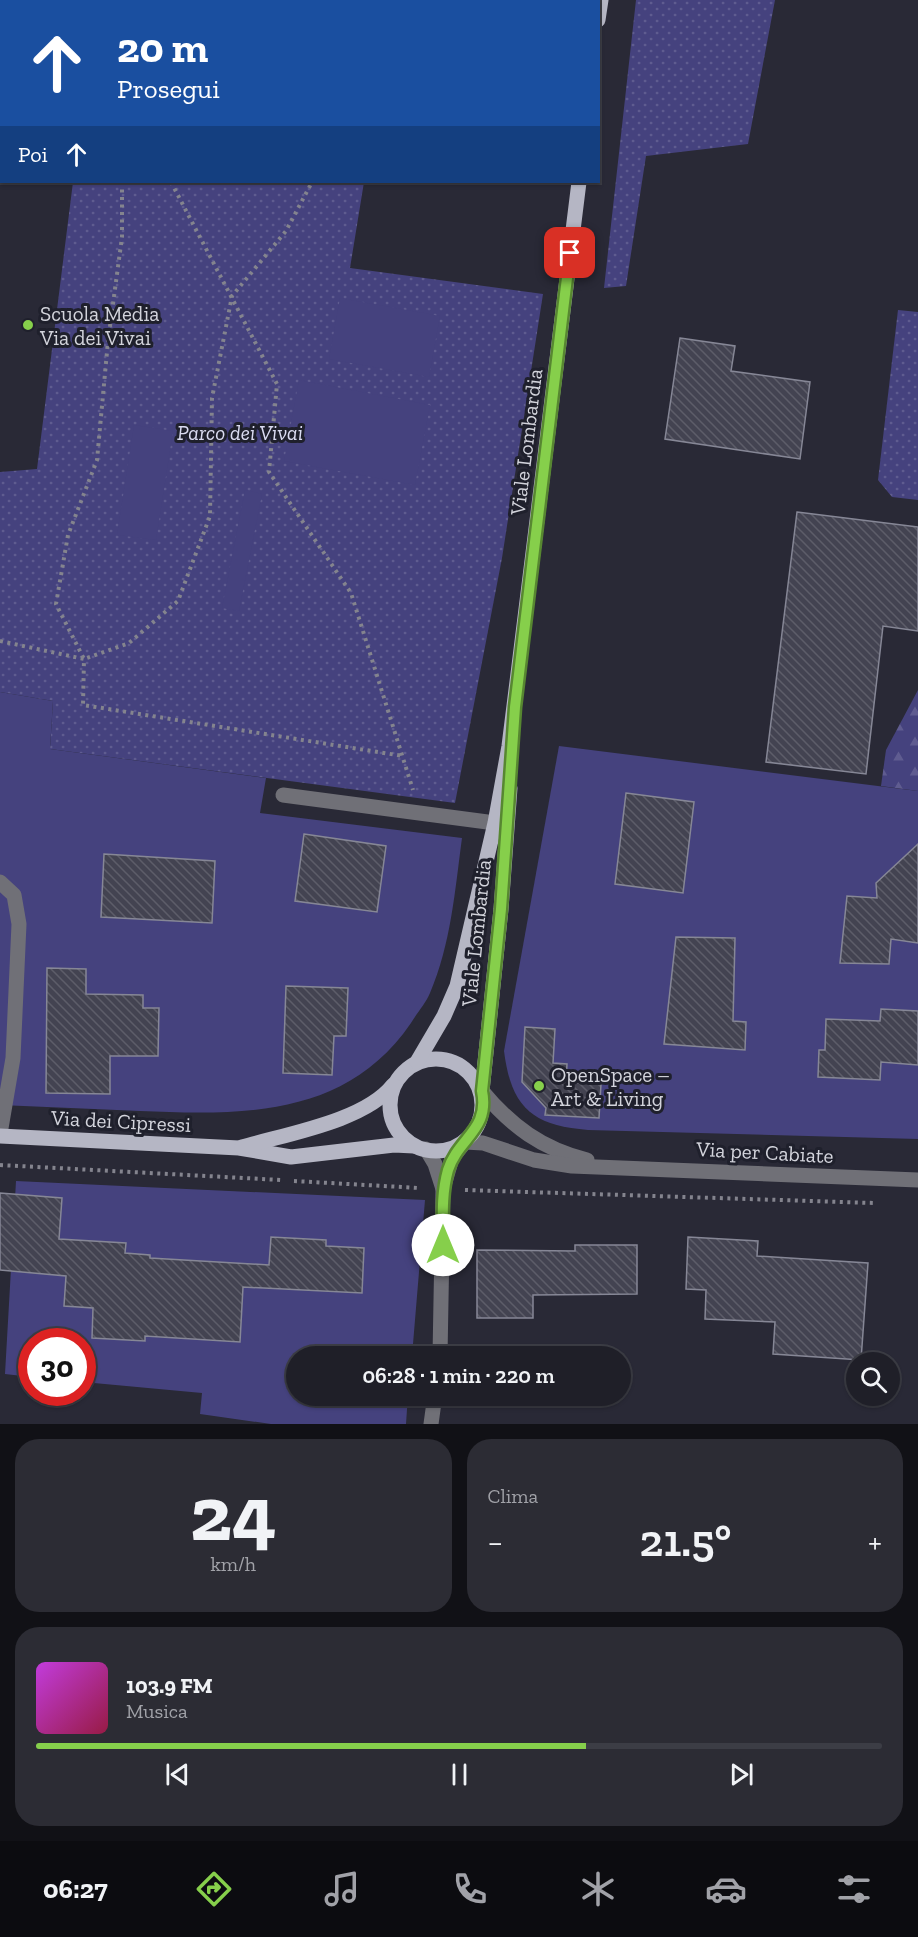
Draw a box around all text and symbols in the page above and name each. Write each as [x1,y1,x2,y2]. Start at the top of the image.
text: 20 m [117,22,208,73]
icon: ahead [18,24,96,102]
text: Prosegui [117,73,220,105]
icon: ahead [60,138,93,171]
text: Poi [18,141,48,168]
pin [544,227,595,278]
icon: arrive [553,236,586,269]
place label: Scuola Media Via dei Vivai [39,301,159,350]
marker: Scuola Media Via dei Vivai [21,318,35,332]
street label: Viale Lombardia [504,367,547,518]
park label: Parco dei Vivai [177,420,303,445]
street label: Viale Lombardia [456,858,496,1009]
place label: OpenSpace – Art & Living [551,1062,670,1111]
marker: OpenSpace – Art & Living [532,1079,546,1093]
street label: Via dei Cipressi [49,1105,192,1137]
street label: Via per Cabiate [695,1136,834,1168]
position arrow [411,1213,475,1277]
speed limit sign: 30 [18,1328,96,1406]
map controls [846,1352,900,1406]
button: search [846,1352,900,1406]
text: 06:28 · 1 min · 220 m [362,1362,555,1389]
text: 24 [190,1466,276,1560]
text: Clima [488,1484,538,1508]
text: 21.5° [640,1514,731,1568]
text: − [488,1522,503,1561]
text: + [868,1522,882,1561]
text: km/h [210,1552,256,1576]
text: 103.9 FM [126,1672,212,1699]
text: Musica [126,1699,188,1723]
icon: previous [161,1758,194,1791]
icon: pause [443,1758,476,1791]
icon: next [725,1758,758,1791]
icon: directions [193,1868,235,1910]
icon: music [321,1868,363,1910]
icon: phone [449,1868,491,1910]
icon: climate [577,1868,619,1910]
icon: car [705,1868,747,1910]
icon: filters [833,1868,875,1910]
text: 06:27 [43,1873,108,1905]

